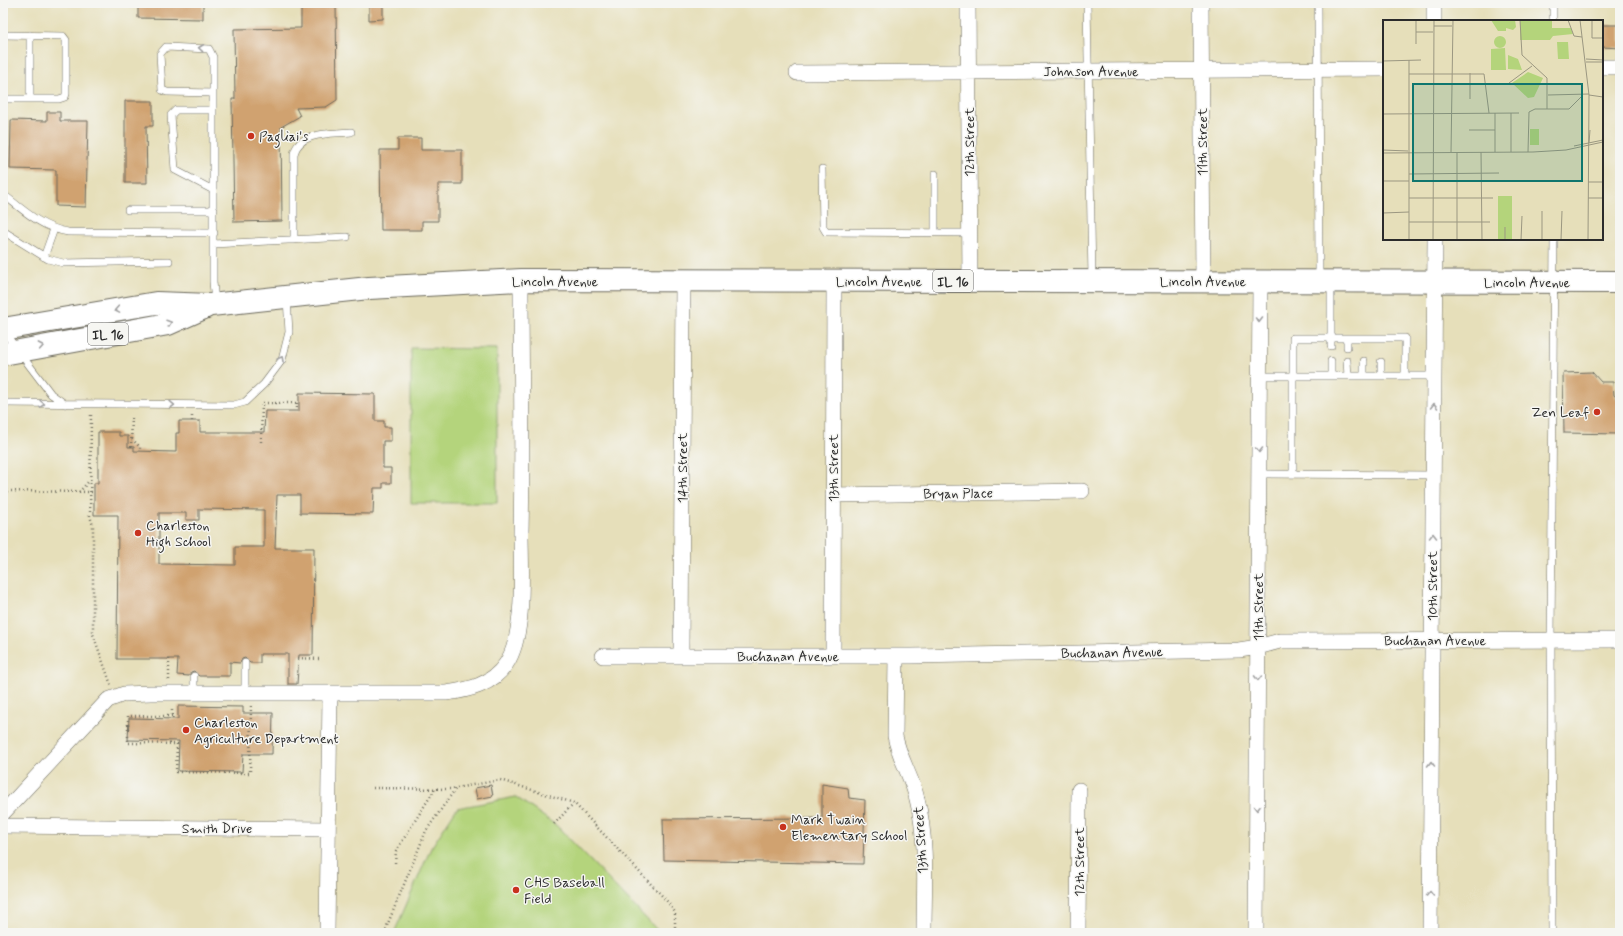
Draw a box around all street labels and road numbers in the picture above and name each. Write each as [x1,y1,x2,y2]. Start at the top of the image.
street label: Johnson Avenue [1043,63,1139,81]
street label: 12th Street [961,107,979,177]
street label: 11th Street [1194,107,1212,176]
road number: IL 16 [933,270,973,292]
street label: Lincoln Avenue [512,273,599,291]
street label: Lincoln Avenue [836,273,923,291]
street label: Lincoln Avenue [1160,273,1247,291]
street label: Lincoln Avenue [1484,274,1571,292]
road number: IL 16 [88,323,128,345]
street label: 14th Street [674,432,692,503]
street label: 13th Street [825,433,843,502]
street label: Bryan Place [923,484,993,504]
street label: 10th Street [1424,550,1442,621]
street label: 11th Street [1250,572,1268,641]
street label: Buchanan Avenue [1384,632,1486,650]
street label: Buchanan Avenue [1061,643,1164,663]
street label: Buchanan Avenue [737,648,839,666]
street label: 13th Street [910,805,932,874]
street label: Smith Drive [182,820,252,838]
street label: 12th Street [1071,827,1089,897]

